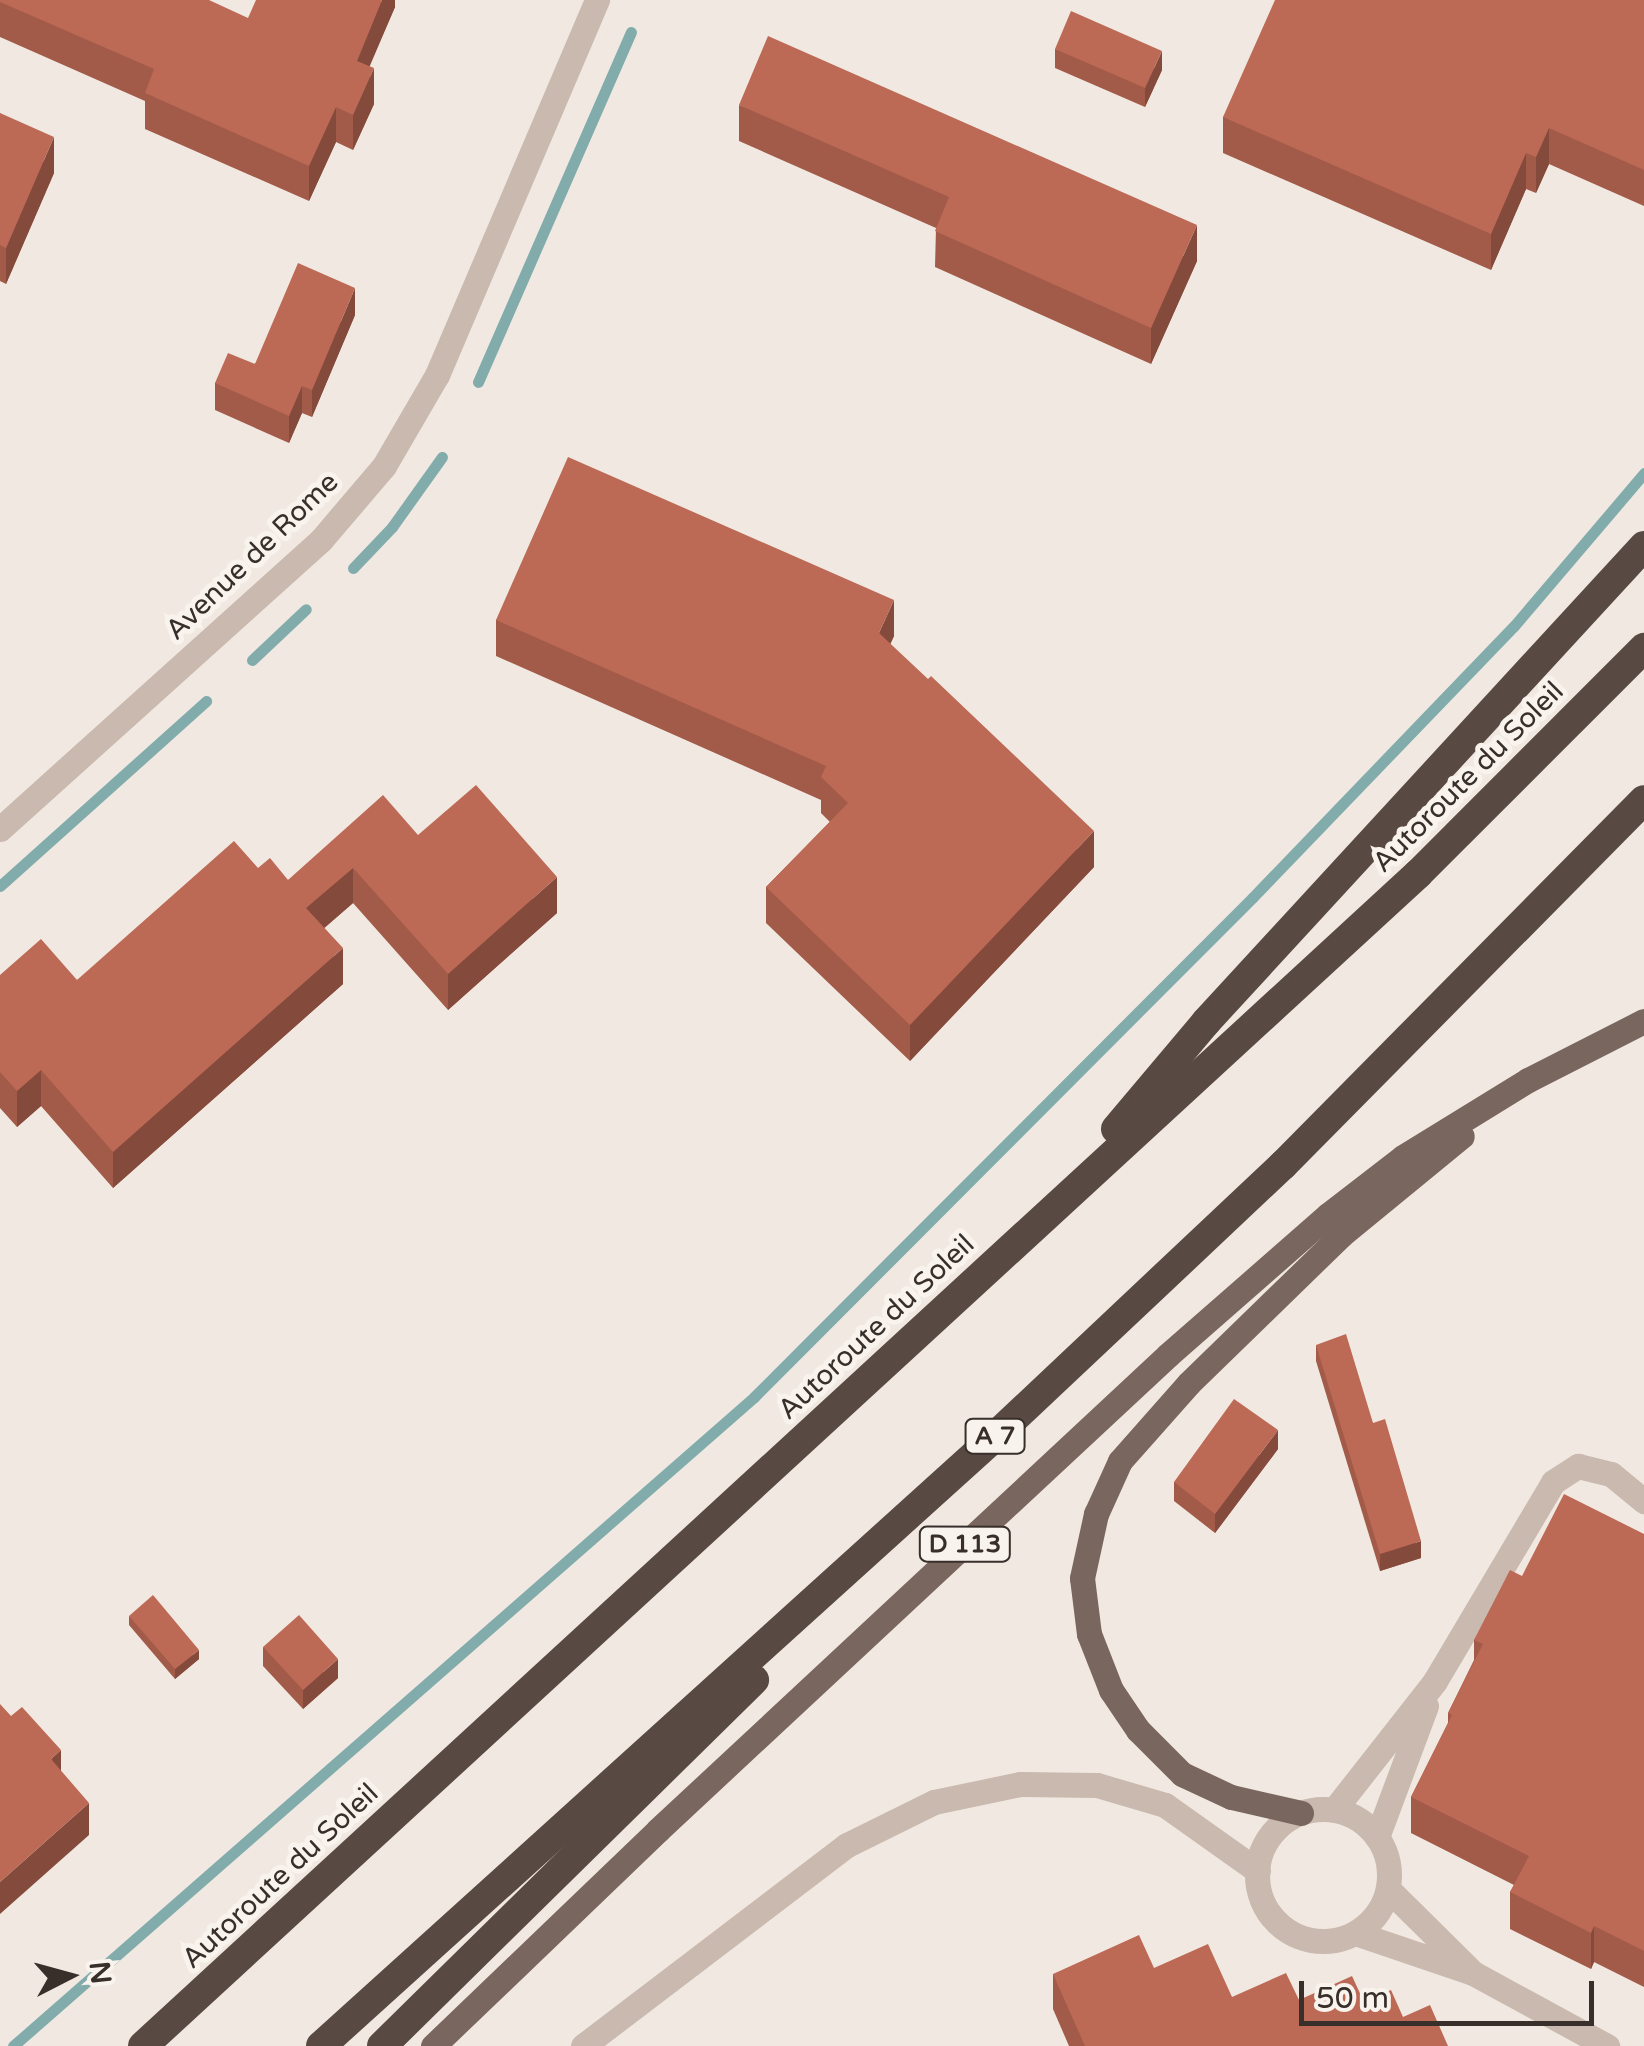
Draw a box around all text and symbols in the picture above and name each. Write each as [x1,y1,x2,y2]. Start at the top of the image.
street label: Avenue de Rome [159,465,345,647]
street label: Autoroute du Soleil [1366,675,1570,879]
street label: Autoroute du Soleil [771,1227,981,1427]
road number: A 7 [962,1416,1028,1456]
road number: D 113 [918,1524,1012,1564]
street label: Autoroute du Soleil [175,1776,385,1976]
north arrow [20,1926,120,2026]
text: N [82,1960,118,1986]
scale bar [1304,1961,1599,2023]
text: 50 m [1316,1980,1389,2017]

